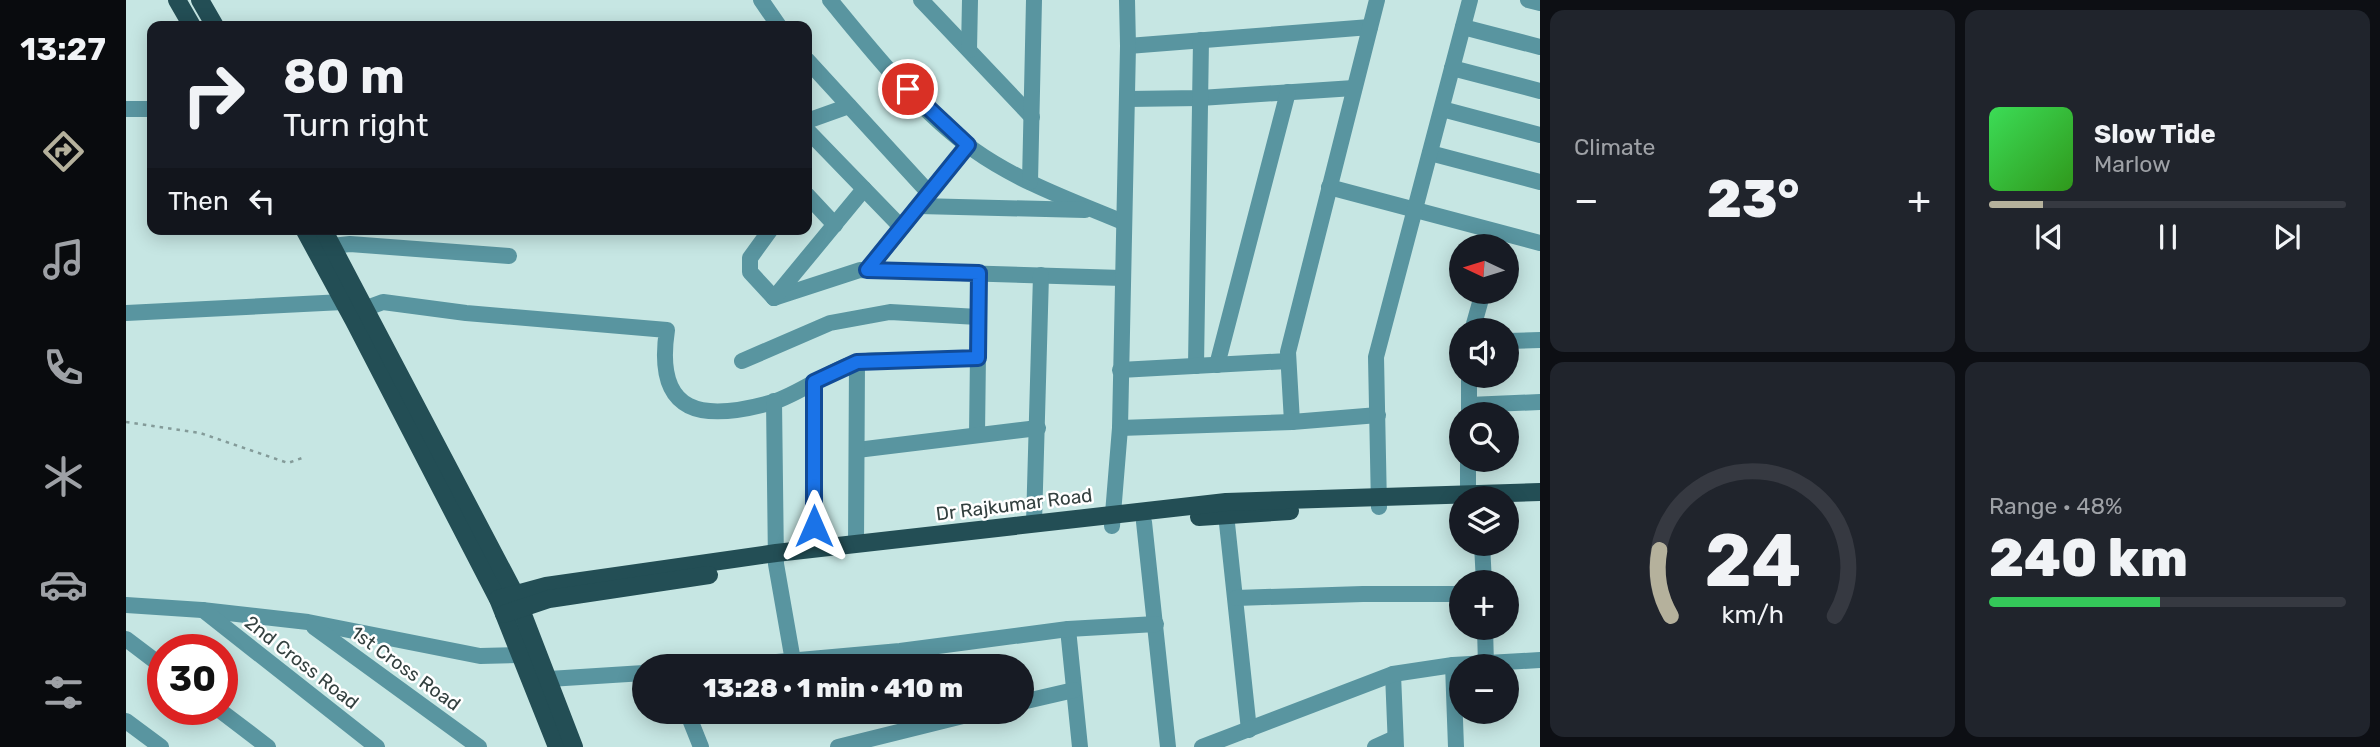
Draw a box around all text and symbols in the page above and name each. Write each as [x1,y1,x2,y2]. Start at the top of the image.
text: 13:27 [20,30,106,68]
text: 80 m [283,47,405,105]
icon: right [168,49,259,140]
pin [878,59,938,119]
icon: arrive [889,70,927,108]
text: Turn right [283,106,428,144]
text: Slow Tide [2094,119,2216,150]
icon: directions [39,127,88,176]
text: Climate [1574,133,1655,161]
text: Marlow [2094,150,2171,178]
text: 23° [1707,168,1799,230]
text: − [1574,177,1599,223]
text: + [1907,177,1931,223]
icon: left [243,182,281,220]
text: Then [168,186,229,217]
icon: previous [2030,218,2068,256]
icon: pause [2149,218,2187,256]
icon: next [2268,218,2306,256]
north arrow [1449,234,1519,304]
map controls [1449,234,1519,724]
icon: music [39,235,88,284]
button: sound [1449,318,1519,388]
icon: phone [39,343,88,392]
button: search [1449,402,1519,472]
icon: climate [39,452,88,501]
street label: Dr Rajkumar Road [934,483,1094,526]
button: layers [1449,486,1519,556]
position arrow [777,489,851,563]
text: Range · 48% [1989,492,2123,520]
text: 24 [1704,518,1801,604]
text: 240 km [1989,527,2188,589]
icon: car [39,560,88,609]
button: + [1449,570,1519,640]
text: km/h [1721,599,1784,628]
street label: 2nd Cross Road [240,611,363,714]
street label: 1st Cross Road [347,621,465,716]
speed limit sign: 30 [147,634,238,725]
button: − [1449,654,1519,724]
icon: filters [39,668,88,717]
text: 13:28 · 1 min · 410 m [703,673,963,704]

